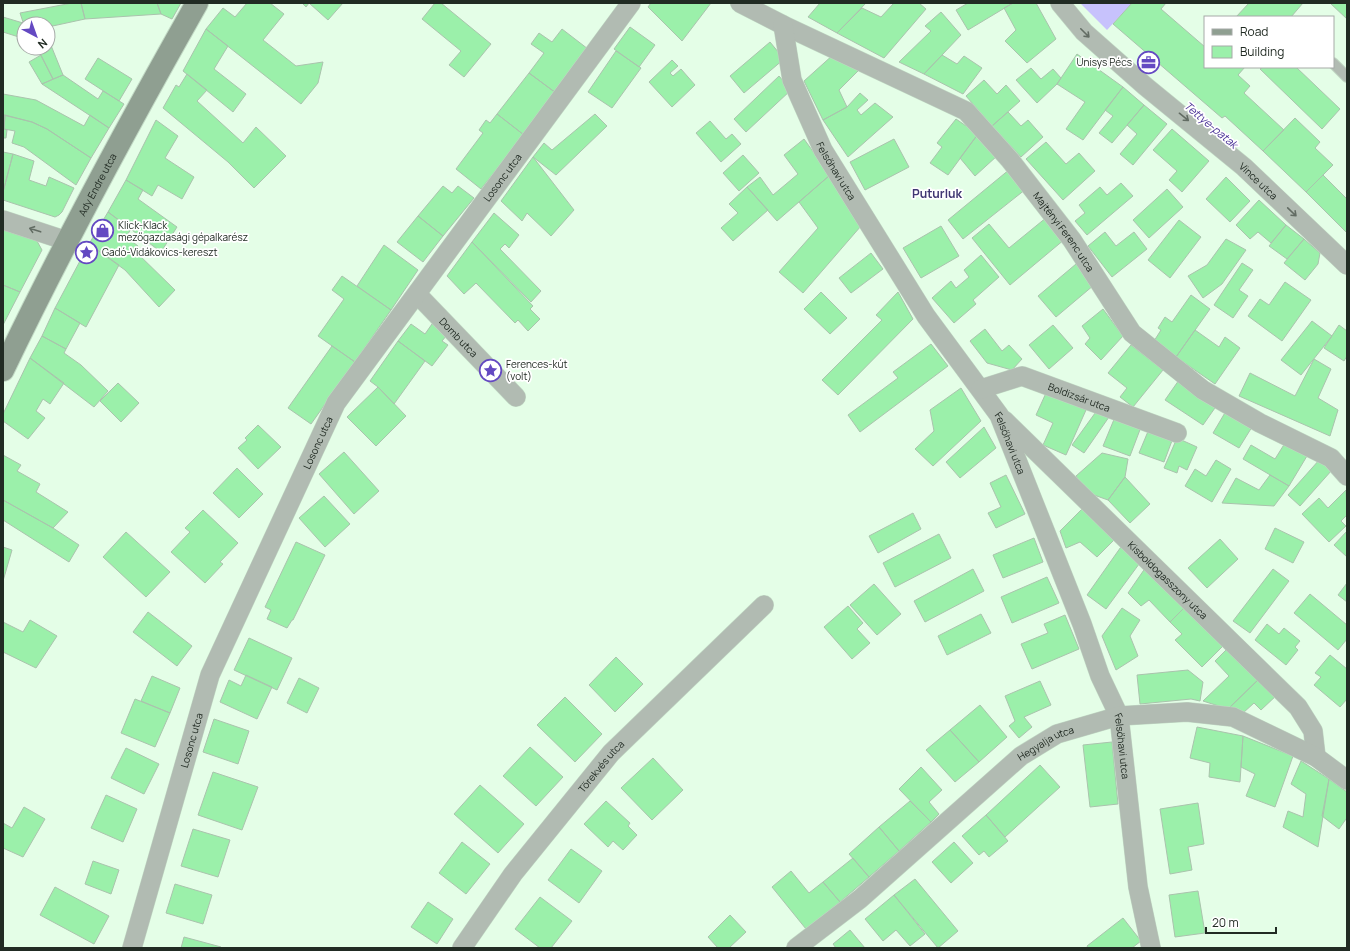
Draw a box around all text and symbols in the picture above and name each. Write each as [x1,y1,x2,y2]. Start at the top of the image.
north arrow [16,16,56,56]
legend [1204,16,1334,68]
text: Road [1240,23,1268,40]
one-way arrow [1080,28,1090,38]
text: N [35,36,51,52]
text: Building [1240,43,1284,60]
office icon: Unisys Pécs [1135,49,1161,75]
place label: Unisys Pécs [1076,55,1132,69]
water label: Tettye-patak [1181,98,1242,152]
one-way arrow [1178,113,1189,122]
street label: Felsőhavi utca [813,140,859,203]
street label: Ady Endre utca [75,151,120,218]
street label: Losonc utca [480,151,525,204]
street label: Vince utca [1236,159,1281,202]
district label: Puturluk [912,185,963,202]
street label: Majtényi Ferenc utca [1030,189,1098,274]
one-way arrow [1287,207,1297,217]
shop icon: Klick-Klack mezőgazdasági gépalkarész [90,218,116,244]
place label: Klick-Klack mezőgazdasági gépalkarész [118,218,248,244]
one-way arrow [29,226,42,233]
place icon: Gadó-Vidákovics-kereszt [74,239,100,265]
place label: Gadó-Vidákovics-kereszt [102,245,217,259]
street label: Domb utca [436,314,481,360]
place icon: Ferences-kút (volt) [478,357,504,383]
place label: Ferences-kút (volt) [506,357,567,383]
street label: Boldizsár utca [1046,379,1112,415]
street label: Felsőhavi utca [992,409,1029,476]
street label: Losonc utca [299,414,336,471]
street label: Kisboldogasszony utca [1125,538,1211,622]
street label: Felsőhavi utca [1111,710,1133,779]
street label: Losonc utca [177,711,206,769]
street label: Hegyalja utca [1015,722,1075,764]
street label: Törekvés utca [575,737,627,795]
scale bar [1206,909,1276,935]
text: 20 m [1212,914,1239,931]

